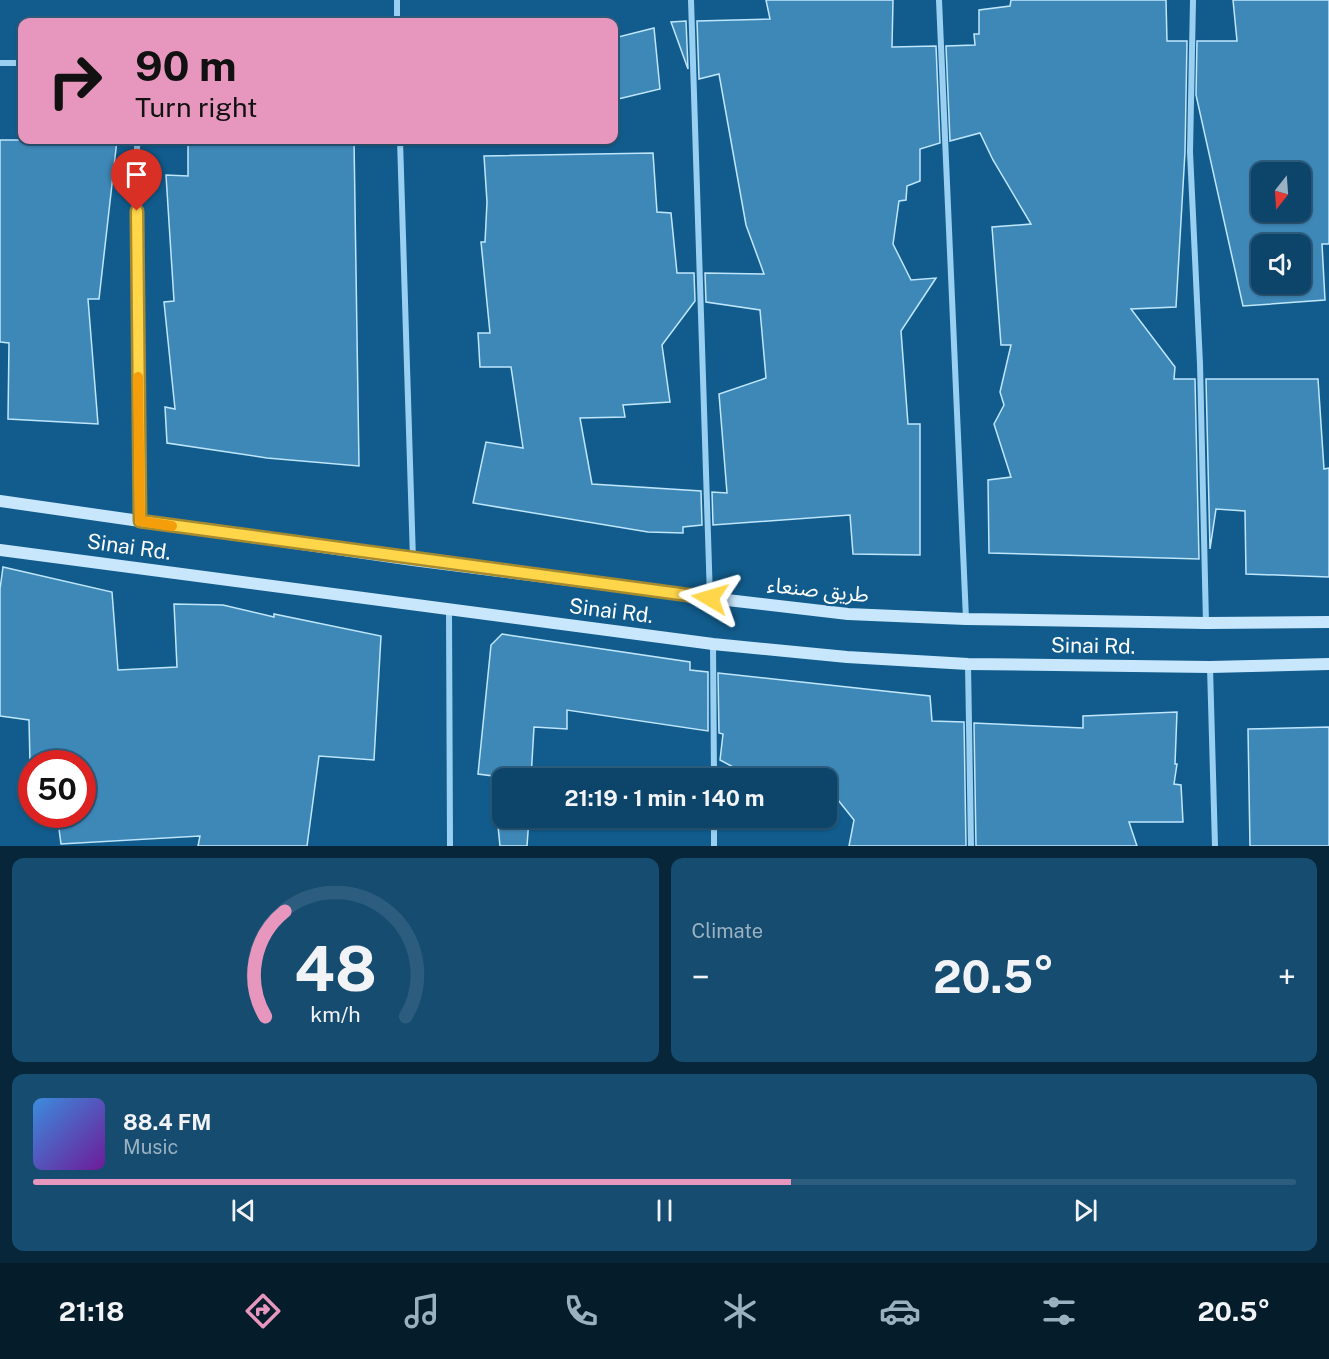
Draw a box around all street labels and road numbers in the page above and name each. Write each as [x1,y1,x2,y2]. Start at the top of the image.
street label: Sinai Rd. [85,528,173,565]
street label: طريق صنعاء [766,572,870,608]
street label: Sinai Rd. [568,593,655,628]
street label: Sinai Rd. [1051,632,1135,659]

